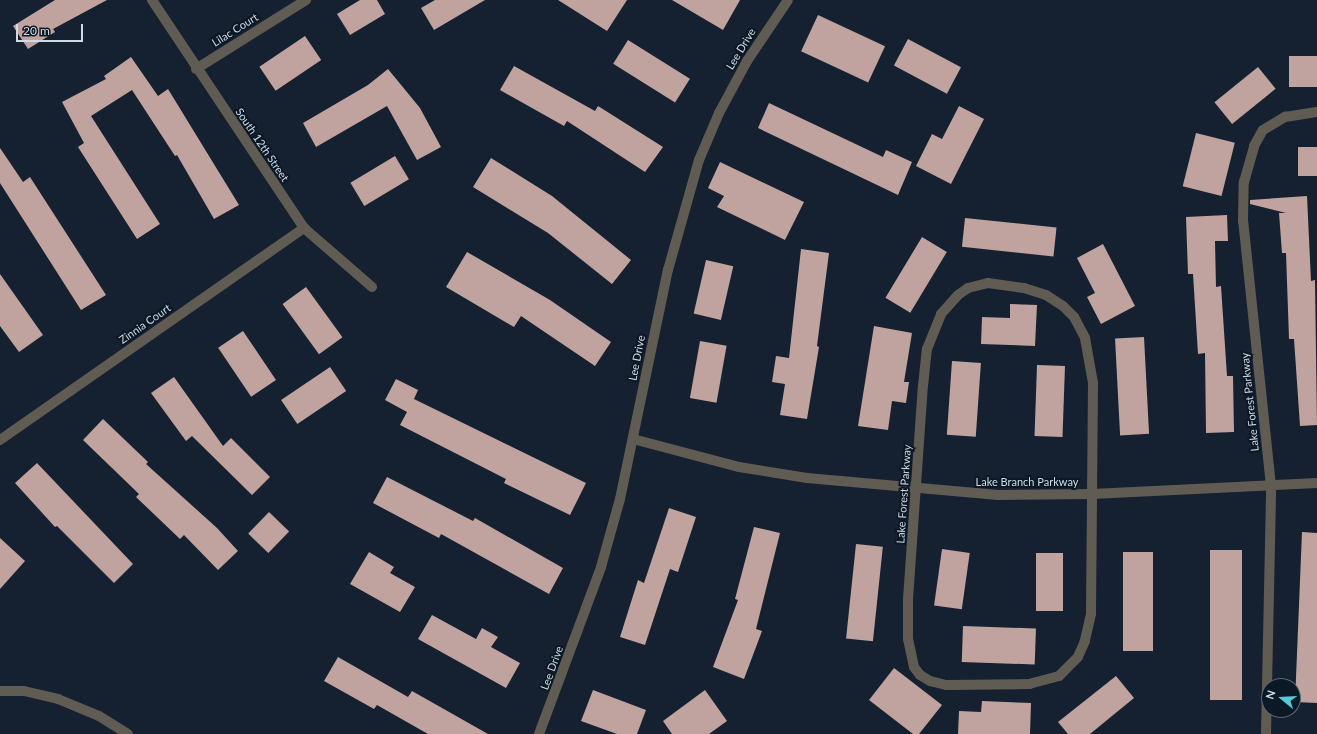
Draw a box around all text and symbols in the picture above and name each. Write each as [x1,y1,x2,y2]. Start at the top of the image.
street label: Lilac Court [209,11,261,49]
scale bar [18,16,85,42]
text: 20 m [23,23,50,38]
street label: Lee Drive [724,26,758,72]
street label: South 12th Street [233,106,291,184]
street label: Zinnia Court [117,301,173,347]
street label: Lee Drive [626,334,648,382]
street label: Lake Forest Parkway [1238,352,1262,452]
street label: Lake Forest Parkway [894,444,914,544]
street label: Lake Branch Parkway [976,475,1078,489]
street label: Lee Drive [538,644,566,692]
north arrow [1261,678,1301,718]
text: N [1263,688,1278,700]

